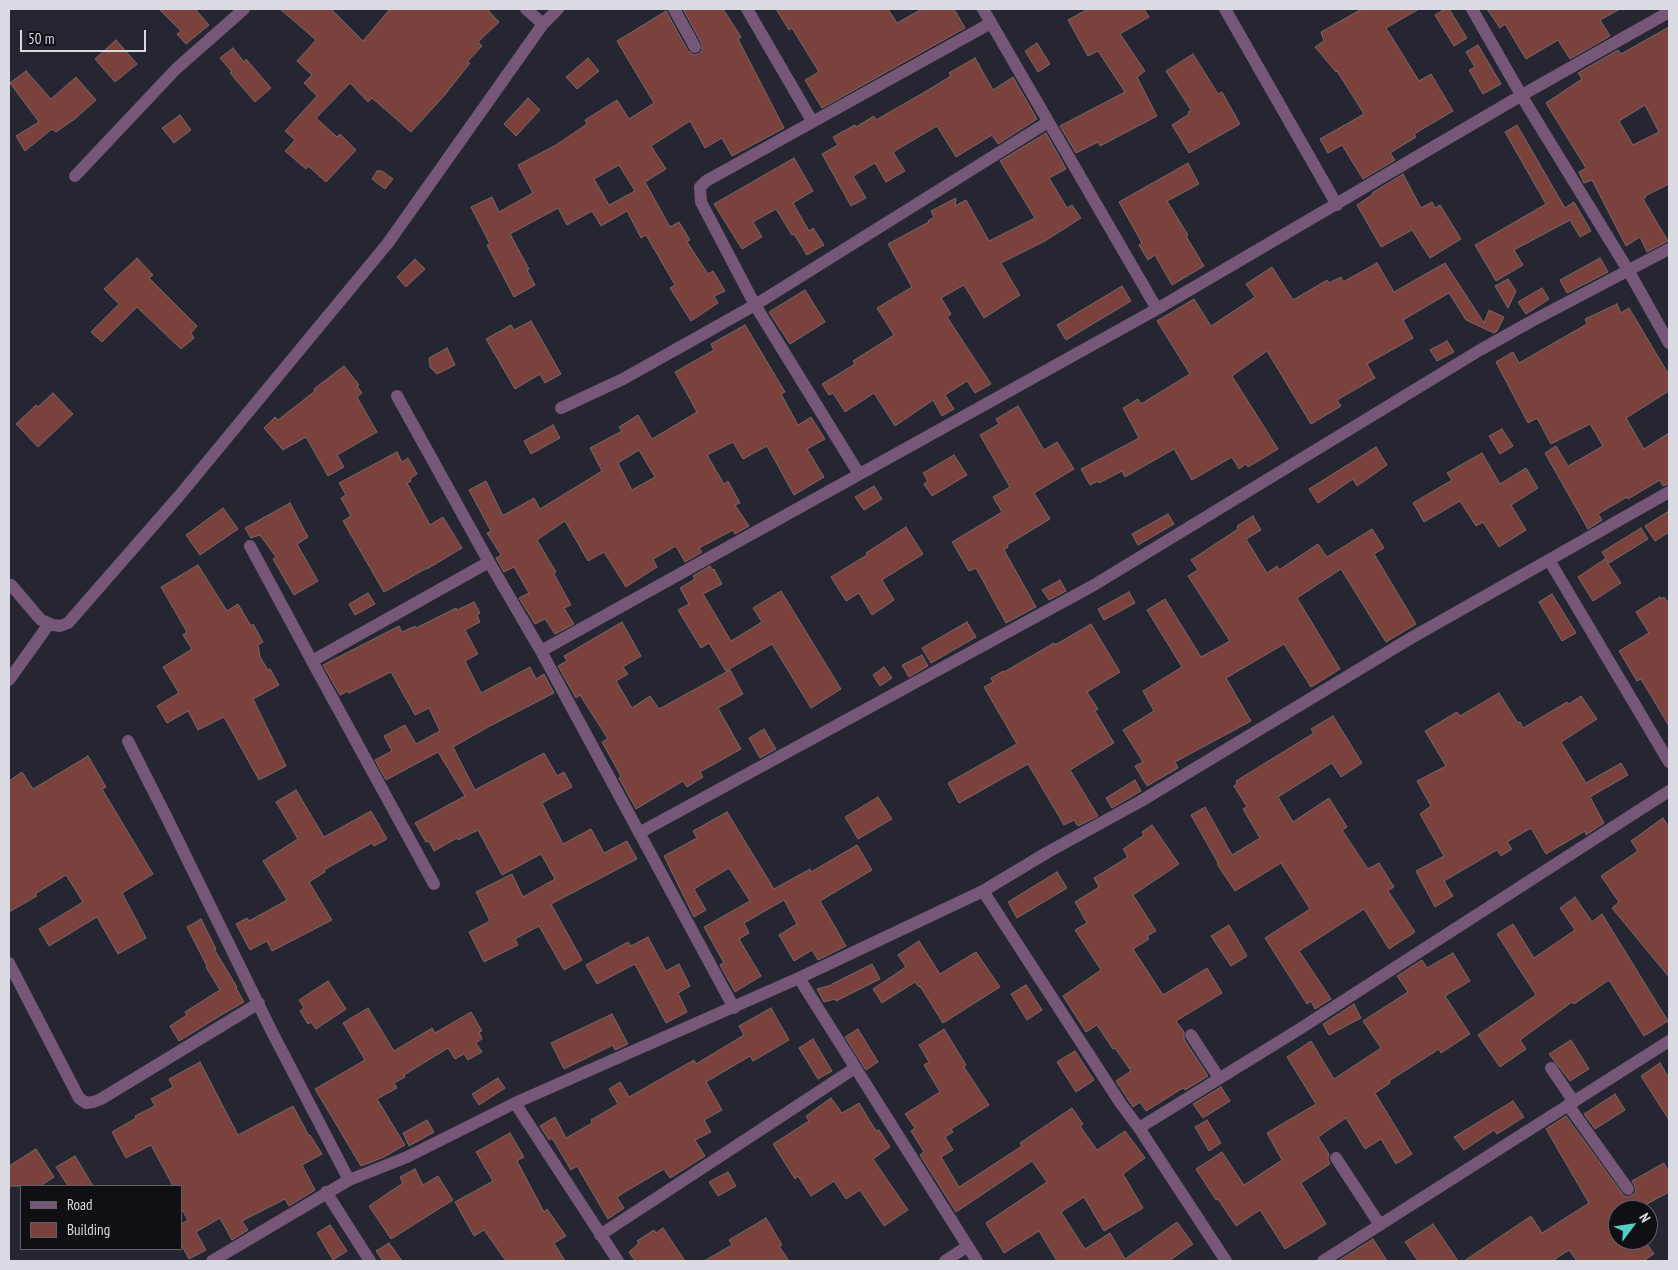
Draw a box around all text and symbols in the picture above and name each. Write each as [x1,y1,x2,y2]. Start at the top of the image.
scale bar [22,20,149,52]
text: 50 m [28,29,54,48]
legend [20,1185,182,1250]
text: Road [67,1195,93,1214]
north arrow [1608,1200,1658,1250]
text: N [1635,1210,1655,1226]
text: Building [67,1220,110,1239]

